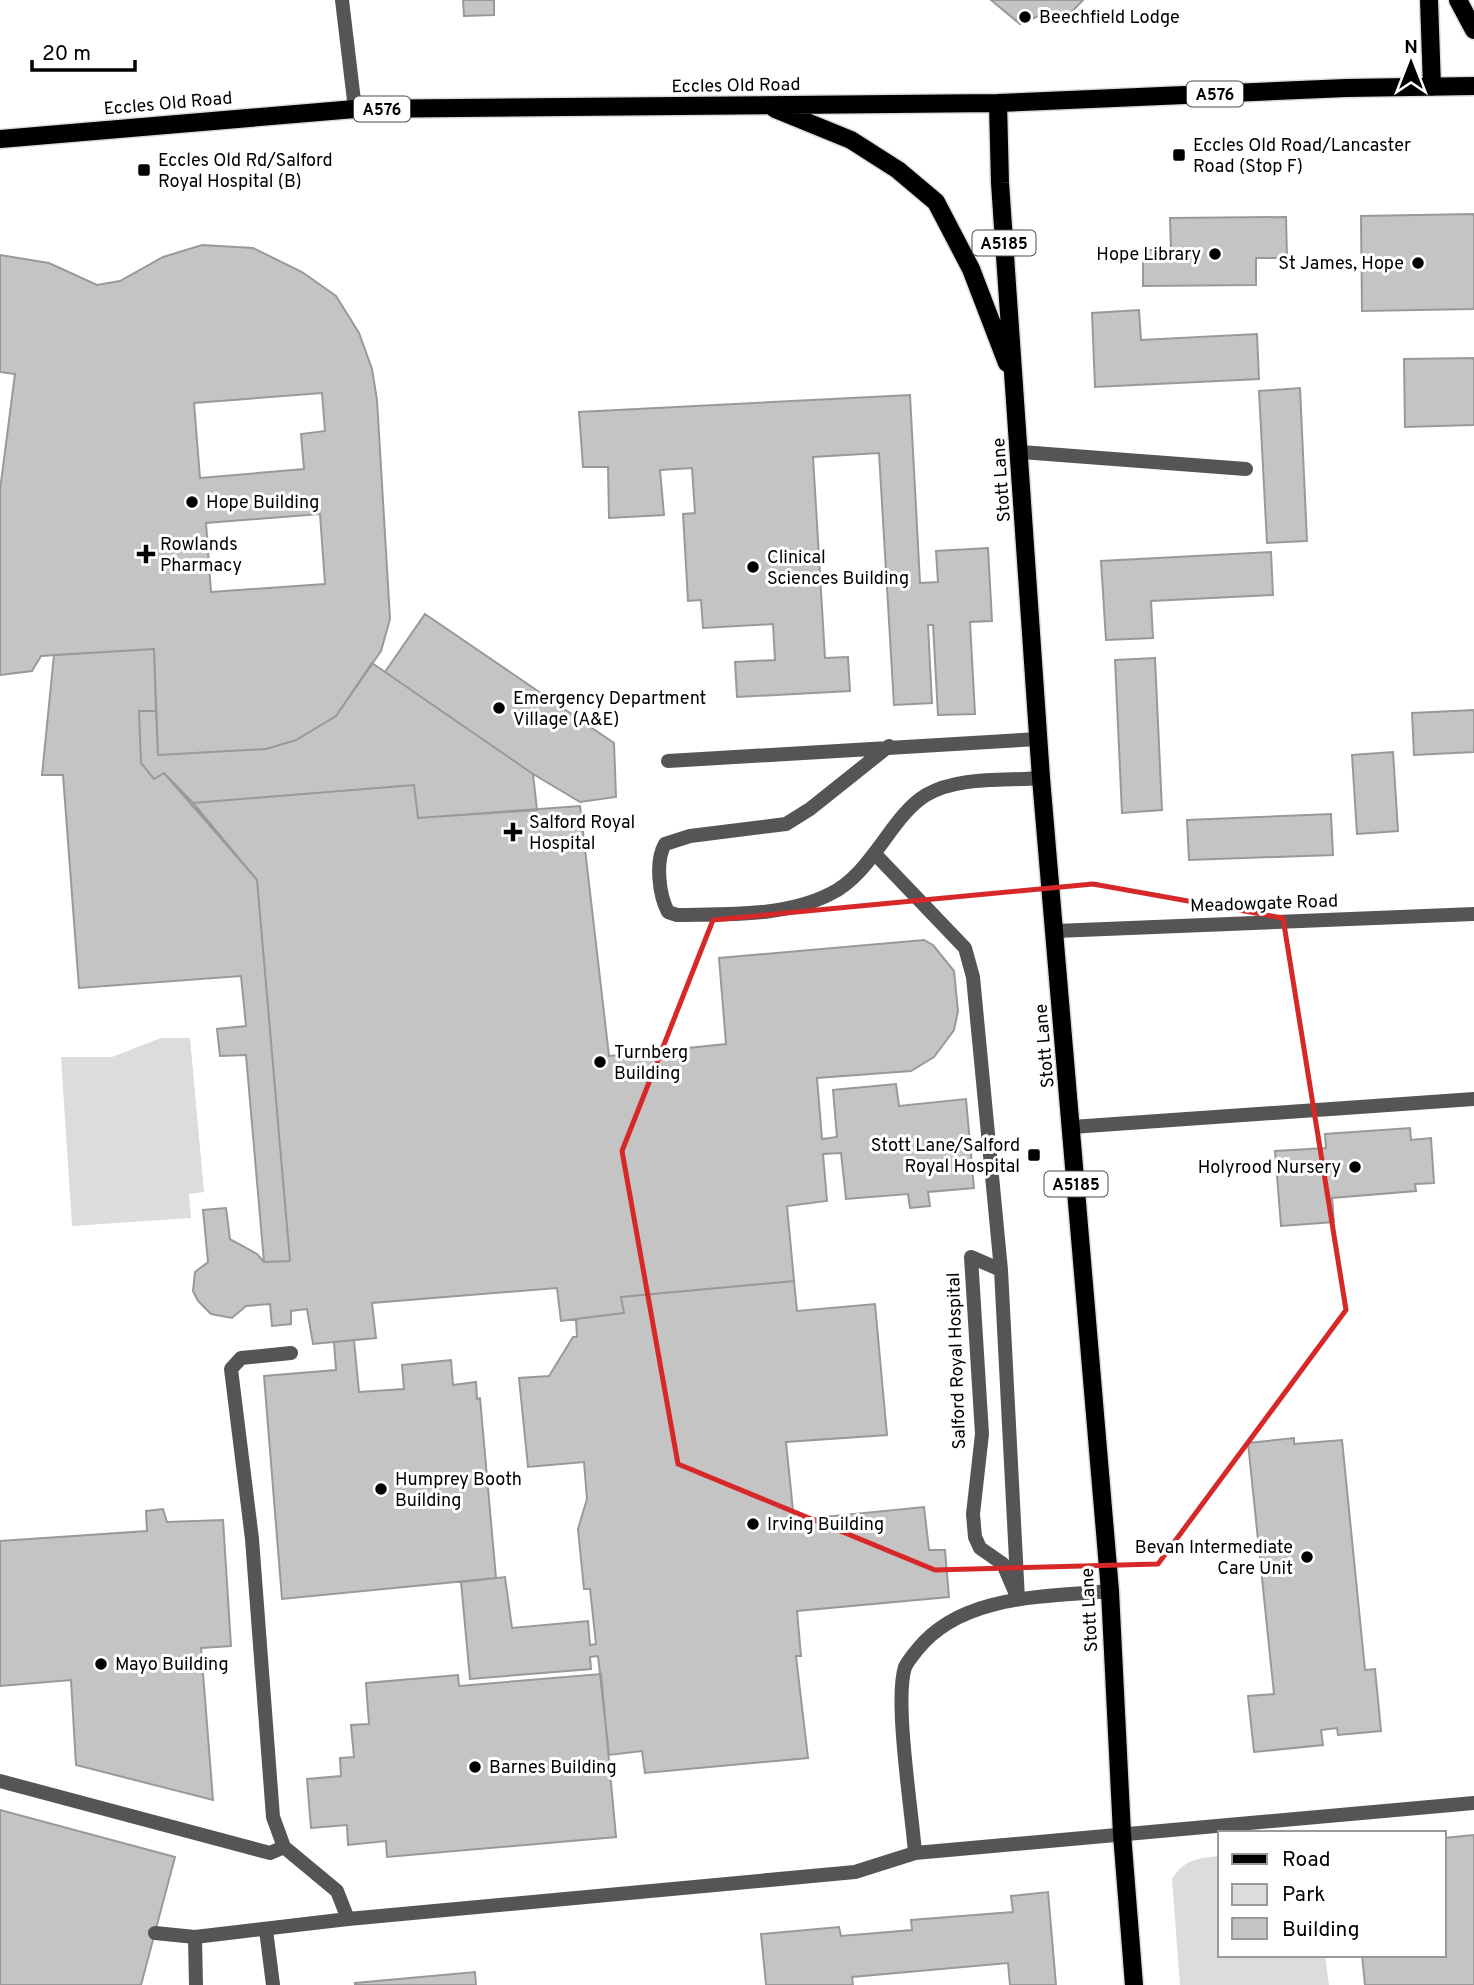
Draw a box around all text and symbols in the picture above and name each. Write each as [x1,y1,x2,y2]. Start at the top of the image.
place label: Beechfield Lodge [1039,7,1180,30]
marker: Beechfield Lodge [1017,9,1033,25]
scale bar [32,28,135,72]
north arrow [1376,28,1446,98]
text: N [1404,36,1418,60]
text: 20 m [42,41,91,68]
street label: Eccles Old Road [671,74,801,99]
road number: A576 [1187,82,1243,106]
street label: Eccles Old Road [103,87,233,122]
road number: A576 [354,96,410,122]
place label: Eccles Old Road/Lancaster Road (Stop F) [1193,135,1411,179]
marker: Eccles Old Road/Lancaster Road (Stop F) [1171,147,1187,163]
place label: Eccles Old Rd/Salford Royal Hospital (B) [158,150,333,194]
marker: Eccles Old Rd/Salford Royal Hospital (B) [136,162,152,178]
road number: A5185 [972,230,1036,256]
place label: Hope Library [1096,244,1201,267]
marker: Hope Library [1207,246,1223,262]
place label: St James, Hope [1278,253,1404,276]
marker: St James, Hope [1410,255,1426,271]
street label: Stott Lane [988,437,1017,523]
place label: Hope Building [206,492,319,515]
marker: Hope Building [184,494,200,510]
place label: Rowlands Pharmacy [160,534,242,578]
marker: Rowlands Pharmacy [138,546,154,562]
place label: Clinical Sciences Building [767,547,909,591]
marker: Clinical Sciences Building [745,559,761,575]
place label: Emergency Department Village (A&E) [513,688,706,732]
marker: Emergency Department Village (A&E) [491,700,507,716]
place label: Salford Royal Hospital [529,812,635,856]
marker: Salford Royal Hospital [503,822,523,842]
street label: Meadowgate Road [1190,890,1339,919]
street label: Stott Lane [1030,1003,1061,1089]
place label: Turnberg Building [614,1042,688,1086]
marker: Turnberg Building [592,1054,608,1070]
place label: Stott Lane/Salford Royal Hospital [871,1135,1020,1179]
marker: Stott Lane/Salford Royal Hospital [1026,1147,1042,1163]
place label: Holyrood Nursery [1198,1157,1341,1180]
marker: Holyrood Nursery [1347,1159,1363,1175]
road number: A5185 [1044,1172,1108,1196]
street label: Salford Royal Hospital [943,1272,972,1450]
place label: Humprey Booth Building [395,1469,522,1513]
marker: Humprey Booth Building [373,1481,389,1497]
place label: Irving Building [767,1514,884,1537]
marker: Irving Building [745,1516,761,1532]
place label: Bevan Intermediate Care Unit [1135,1537,1293,1581]
marker: Bevan Intermediate Care Unit [1299,1549,1315,1565]
street label: Stott Lane [1077,1567,1104,1653]
place label: Mayo Building [115,1654,229,1677]
marker: Mayo Building [93,1656,109,1672]
place label: Barnes Building [489,1757,617,1780]
marker: Barnes Building [467,1759,483,1775]
legend [1218,1831,1446,1957]
text: Road [1282,1847,1331,1874]
text: Park [1282,1882,1325,1909]
text: Building [1282,1917,1360,1944]

